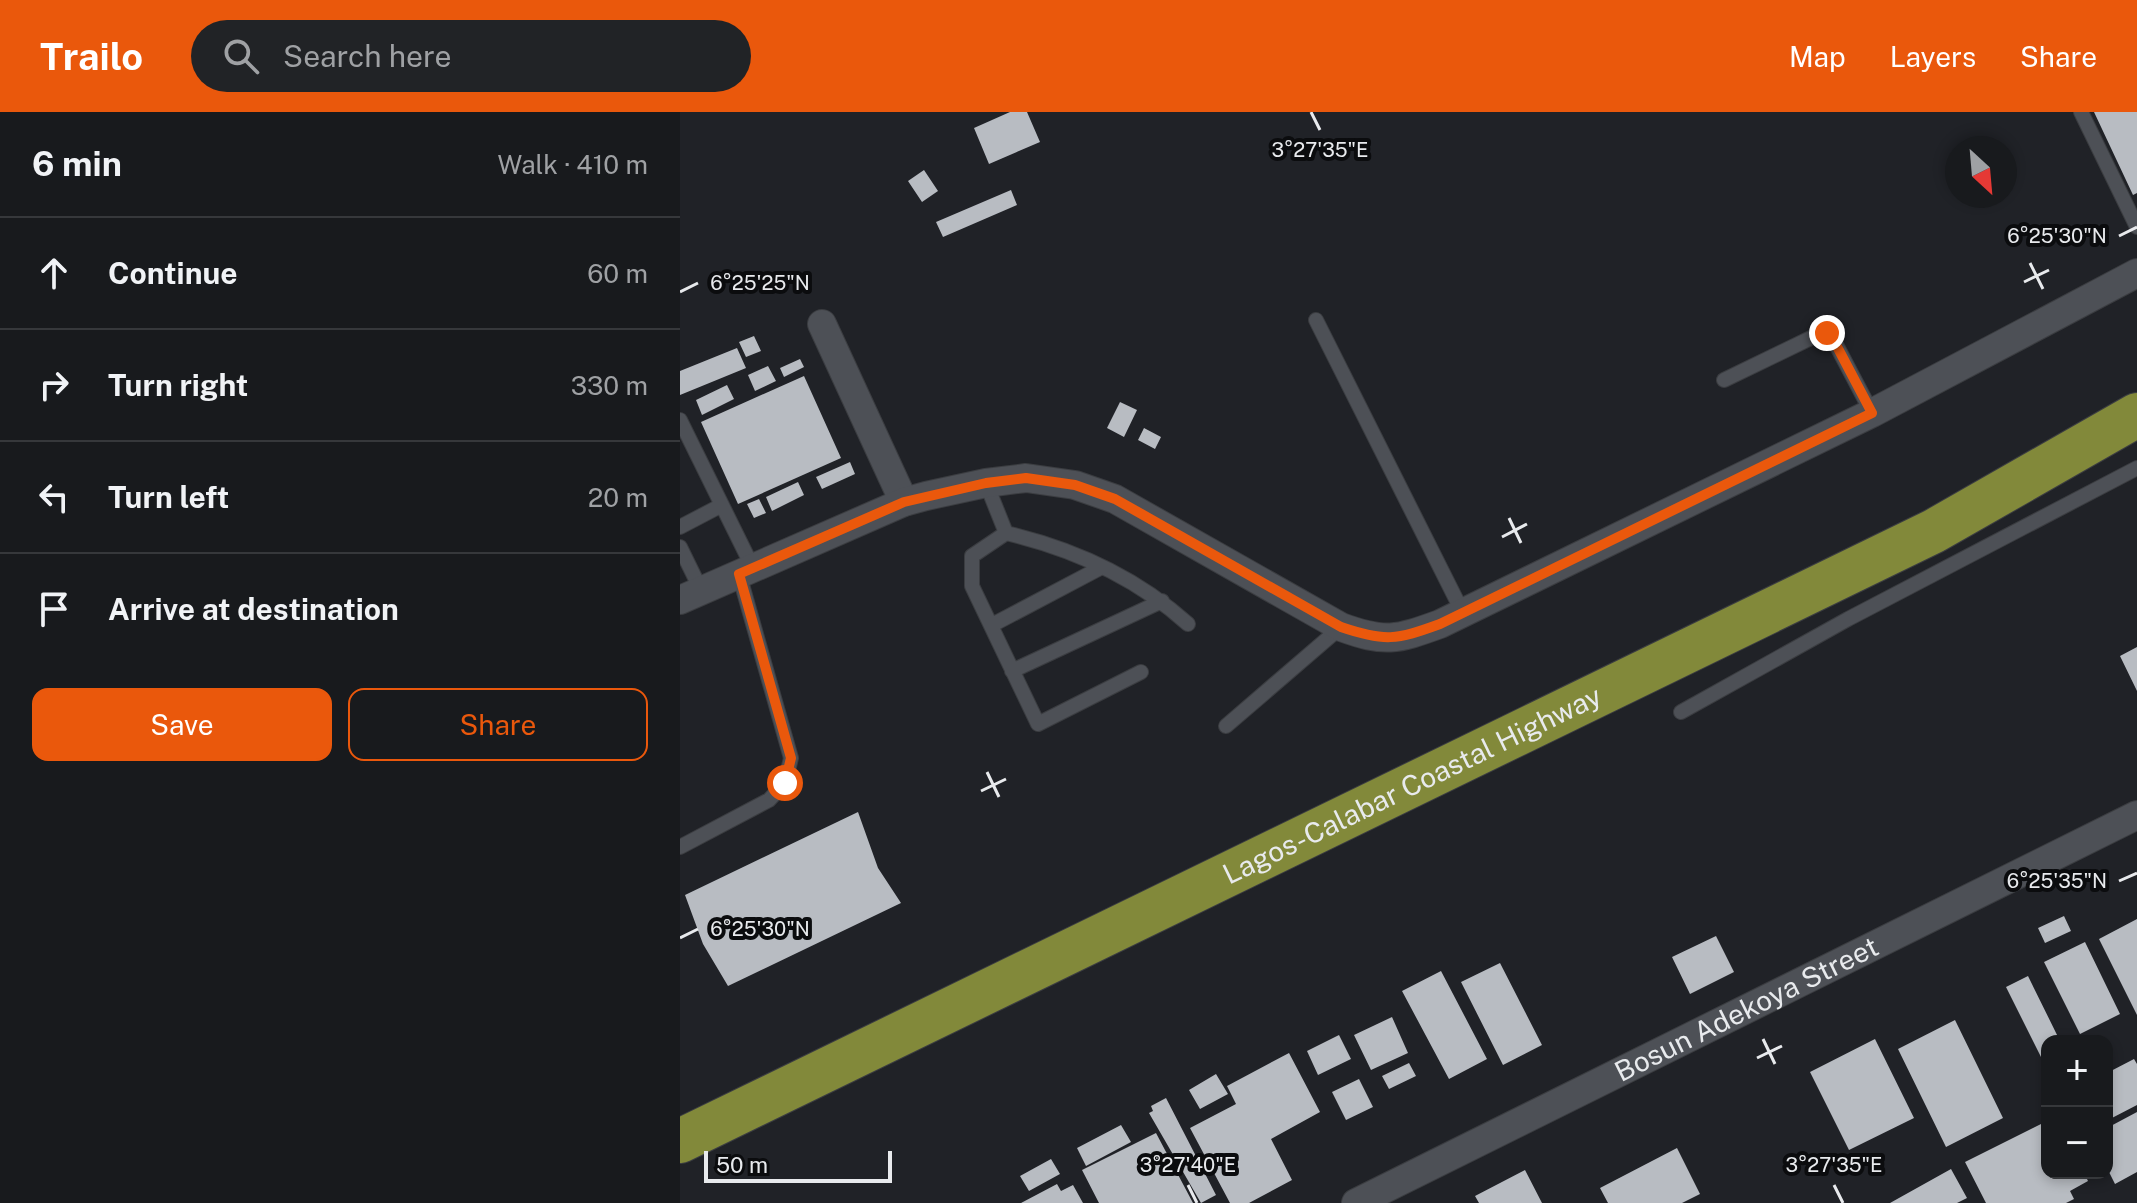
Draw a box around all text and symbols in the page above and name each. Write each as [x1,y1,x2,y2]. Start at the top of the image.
search box [191,20,751,92]
text: Trailo [40,34,143,79]
icon: search [219,34,263,78]
text: Search here [283,38,452,74]
text: Map [1789,40,1846,73]
text: Layers [1890,40,1976,73]
text: Share [2020,40,2097,73]
north arrow [1945,136,2017,208]
text: 3°27'35"E [1271,138,1369,162]
text: 6 min [32,144,122,184]
text: Walk · 410 m [498,149,648,180]
text: 6°25'30"N [2007,224,2107,248]
icon: ahead [32,251,76,295]
text: Continue [108,255,238,291]
text: 60 m [587,258,648,289]
text: 6°25'25"N [710,271,810,295]
route end [1809,315,1845,351]
icon: right [32,363,76,407]
text: Turn right [108,367,248,403]
text: 330 m [571,370,648,401]
icon: left [32,475,76,519]
text: Turn left [108,479,229,515]
text: 20 m [588,482,648,513]
icon: arrive [32,587,76,631]
text: Arrive at destination [108,591,399,627]
street label: Lagos-Calabar Coastal Highway [1217,679,1606,890]
button: Save [32,688,332,761]
button: Share [348,688,648,761]
route start [767,765,803,801]
text: 6°25'35"N [2007,869,2107,893]
text: 6°25'30"N [710,917,810,941]
street label: Bosun Adekoya Street [1609,929,1883,1088]
map controls [2041,1035,2113,1179]
button: + [2041,1035,2113,1107]
button: − [2041,1107,2113,1179]
scale bar [704,1147,892,1183]
text: 50 m [716,1152,768,1178]
text: 3°27'40"E [1140,1153,1236,1177]
text: 3°27'35"E [1785,1153,1883,1177]

